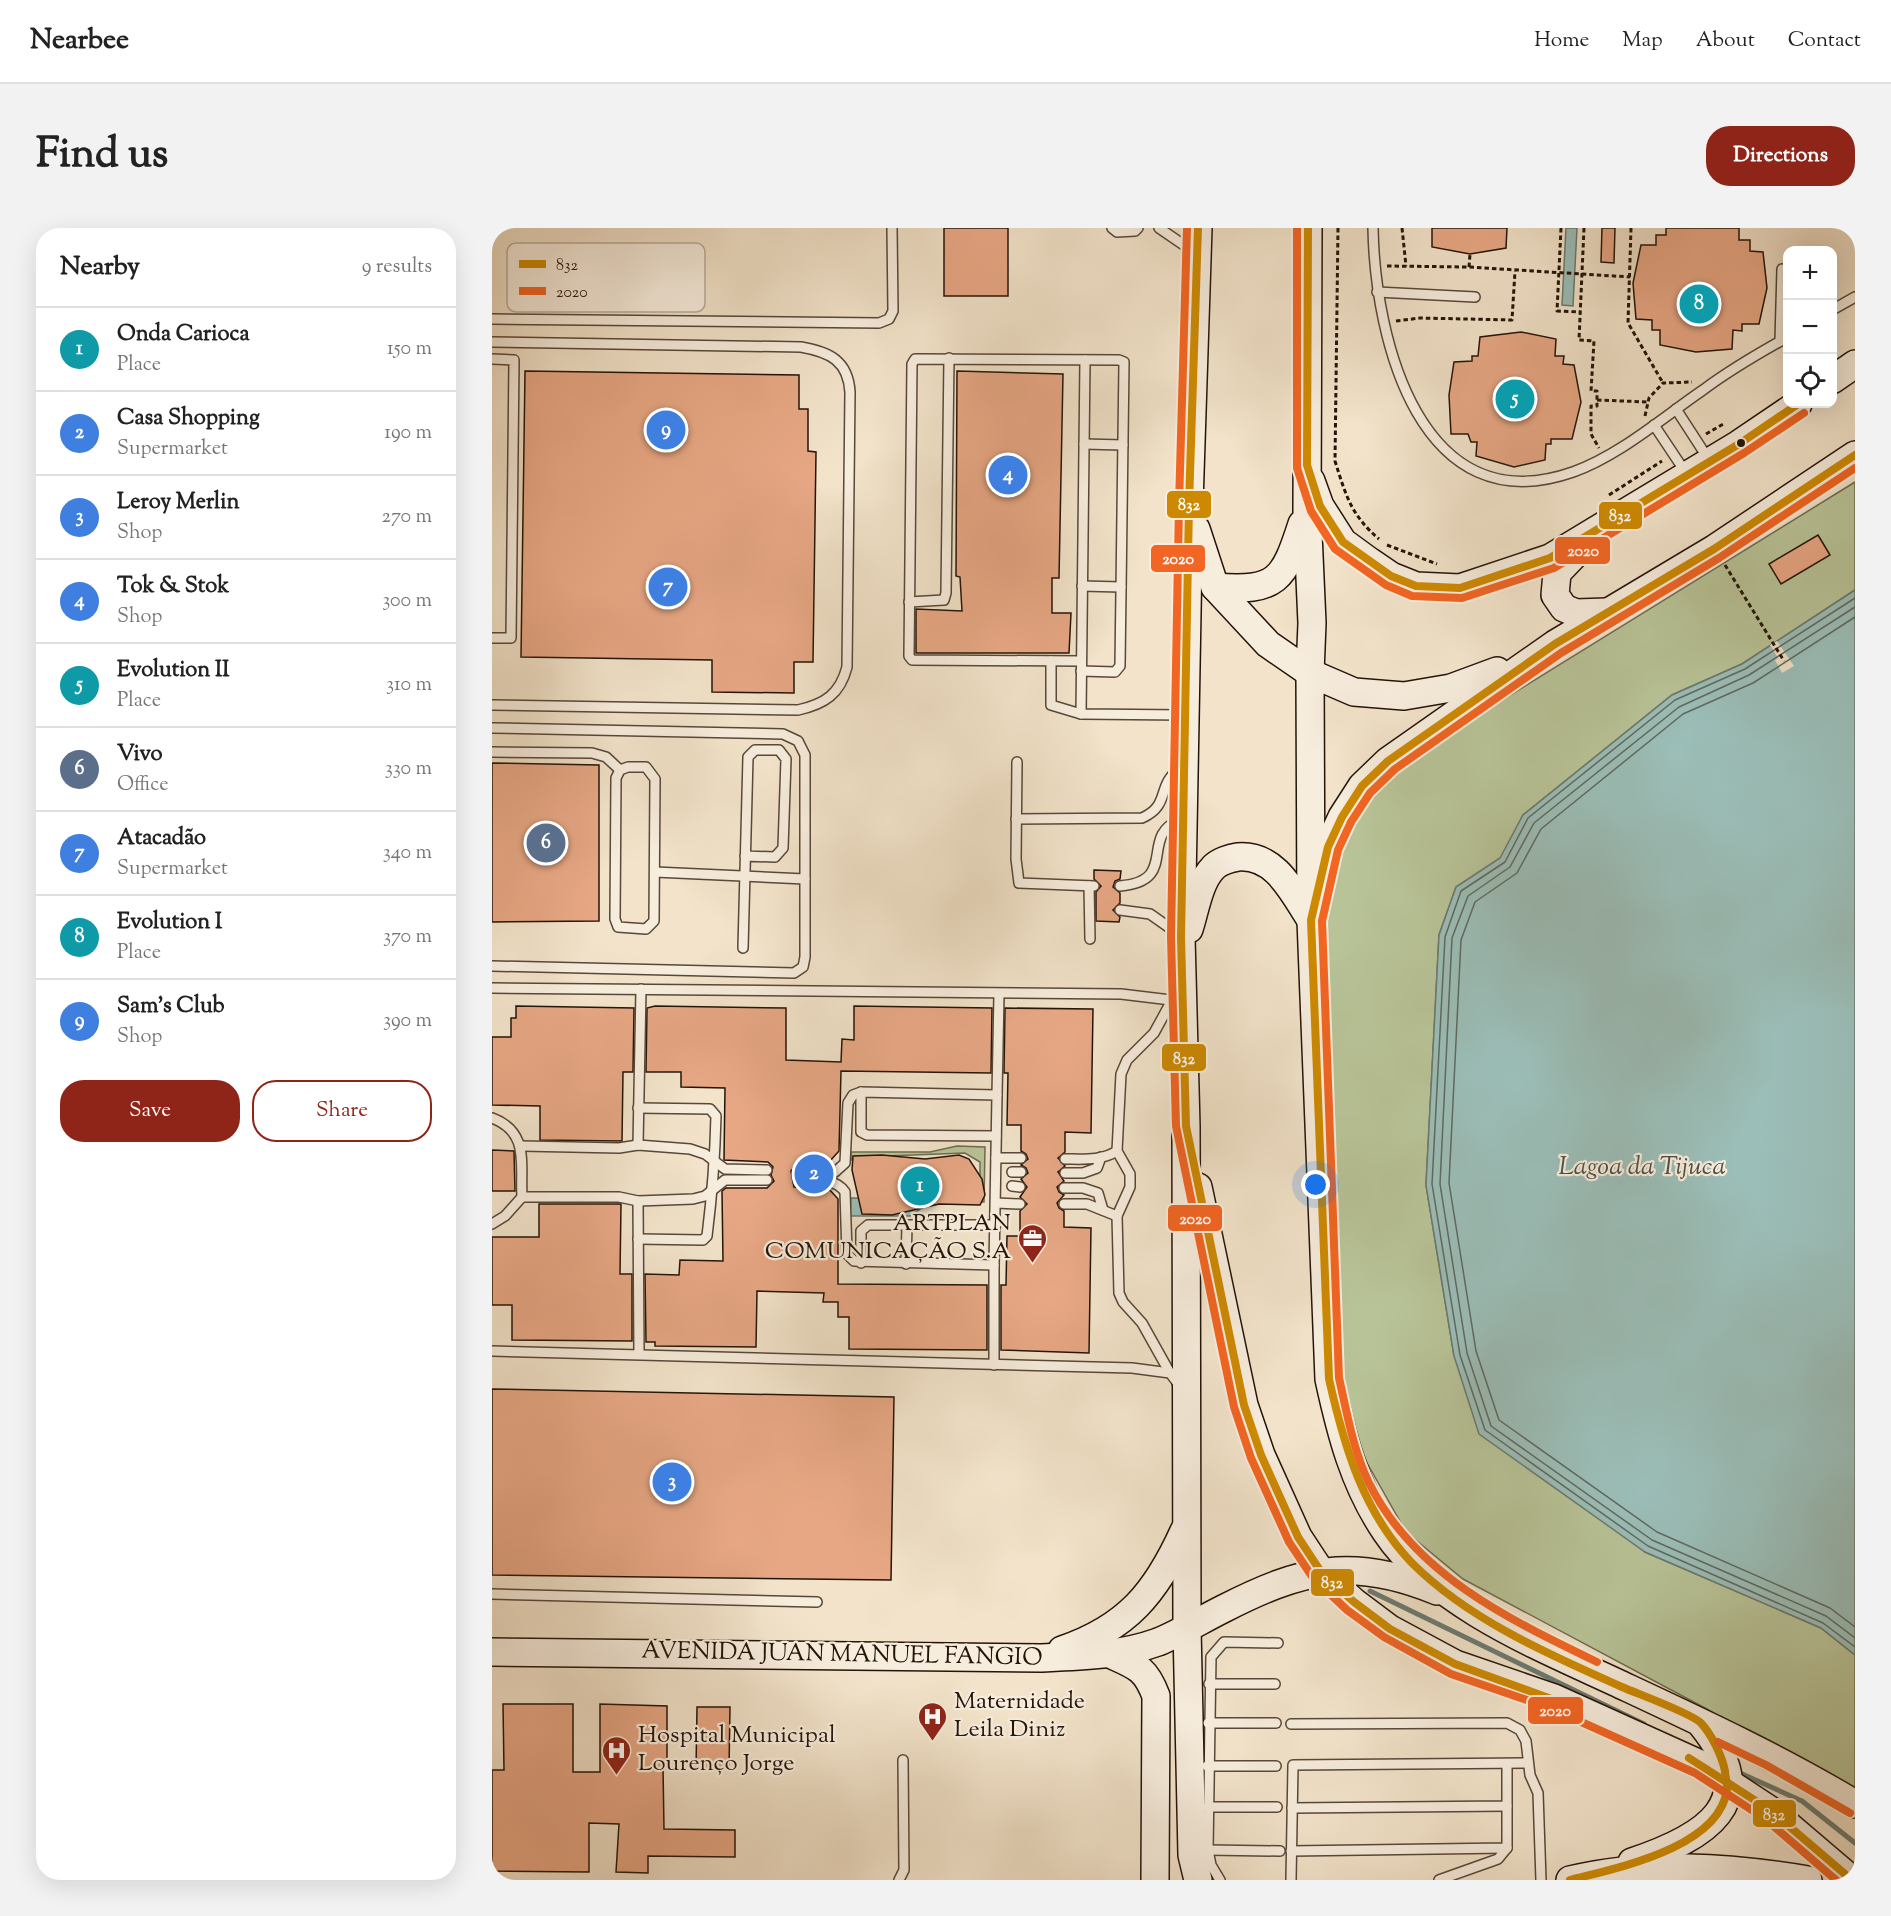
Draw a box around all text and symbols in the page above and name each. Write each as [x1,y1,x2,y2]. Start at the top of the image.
text: Nearbee [30,21,129,61]
text: Home [1534,26,1589,56]
text: Map [1622,26,1663,56]
text: About [1696,26,1755,56]
text: Contact [1788,26,1861,56]
text: Find us [36,126,168,186]
button: Directions [1706,126,1855,186]
legend [507,243,705,312]
map controls [1783,246,1837,408]
button: + [1783,246,1837,300]
text: Nearby [60,249,140,286]
text: 9 results [362,253,432,282]
text: 832 [556,255,578,278]
text: 2020 [556,282,588,305]
pin: 8 [1680,282,1718,326]
button: − [1783,300,1837,354]
text: Onda Carioca [117,319,250,351]
text: 1 [76,335,83,364]
text: 150 m [387,335,432,364]
text: Place [117,351,161,380]
button: locate [1783,354,1837,408]
pin: 5 [1496,376,1534,422]
text: Casa Shopping [117,403,260,435]
pin: 9 [646,408,686,452]
text: 2 [75,419,84,448]
text: 190 m [384,419,432,448]
text: Supermarket [117,435,228,464]
unlabelled marker [1735,437,1747,449]
pin: 4 [988,452,1028,498]
text: Leroy Merlin [117,487,239,519]
line badge: 832 [1166,490,1212,519]
text: 832 [1178,495,1200,518]
line badge: 832 [1598,501,1643,530]
text: 3 [75,503,84,532]
text: 270 m [382,503,432,532]
text: 832 [1609,506,1631,529]
text: Shop [117,519,162,548]
line badge: 2020 [1554,536,1611,565]
text: 2020 [1567,541,1599,564]
line badge: 2020 [1150,544,1206,573]
text: 2020 [1162,549,1194,572]
pin: 7 [648,564,687,610]
text: Tok & Stok [117,571,229,603]
text: 4 [74,587,85,616]
text: 300 m [382,587,432,616]
text: Shop [117,603,162,632]
text: Evolution II [117,655,230,687]
text: 5 [76,671,83,700]
text: 310 m [386,671,432,700]
text: Place [117,687,161,716]
text: Vivo [117,739,163,771]
text: 6 [75,755,84,784]
text: 330 m [385,755,432,784]
text: Office [117,771,169,800]
pin: 6 [526,820,566,866]
text: Atacadão [117,823,206,855]
text: 7 [74,839,85,868]
text: 340 m [383,839,432,868]
text: Supermarket [117,855,228,884]
text: Evolution I [117,907,222,939]
text: 8 [75,923,85,952]
text: 370 m [383,923,432,952]
text: Place [117,939,161,968]
text: Sam's Club [117,991,224,1023]
text: 9 [75,1007,84,1036]
text: 390 m [383,1007,432,1036]
text: Shop [117,1023,162,1052]
line badge: 832 [1161,1043,1207,1072]
text: 832 [1173,1049,1195,1072]
button: Save [60,1080,240,1142]
button: Share [252,1080,432,1142]
water label: Lagoa da Tijuca [1558,1149,1726,1186]
pin: 2 [794,1152,834,1196]
pin: 1 [900,1164,940,1208]
your location [1301,1170,1330,1199]
line badge: 2020 [1167,1204,1223,1232]
place label: ARTPLAN COMUNICAÇÃO S.A [765,1207,1011,1269]
text: 2020 [1179,1209,1211,1232]
office icon: ARTPLAN COMUNICAÇÃO S.A [1016,1222,1048,1264]
pin: 3 [652,1460,692,1504]
line badge: 832 [1310,1568,1355,1597]
text: 832 [1321,1573,1343,1596]
street label: AVENIDA JUAN MANUEL FANGIO [641,1635,1043,1675]
place label: Maternidade Leila Diniz [954,1685,1085,1747]
line badge: 2020 [1527,1696,1584,1725]
hospital icon: Maternidade Leila Diniz [917,1700,949,1742]
text: 2020 [1539,1701,1571,1724]
place label: Hospital Municipal Lourenço Jorge [638,1719,836,1781]
hospital icon: Hospital Municipal Lourenço Jorge [601,1734,633,1776]
line badge: 832 [1752,1799,1797,1828]
text: 832 [1763,1805,1785,1828]

